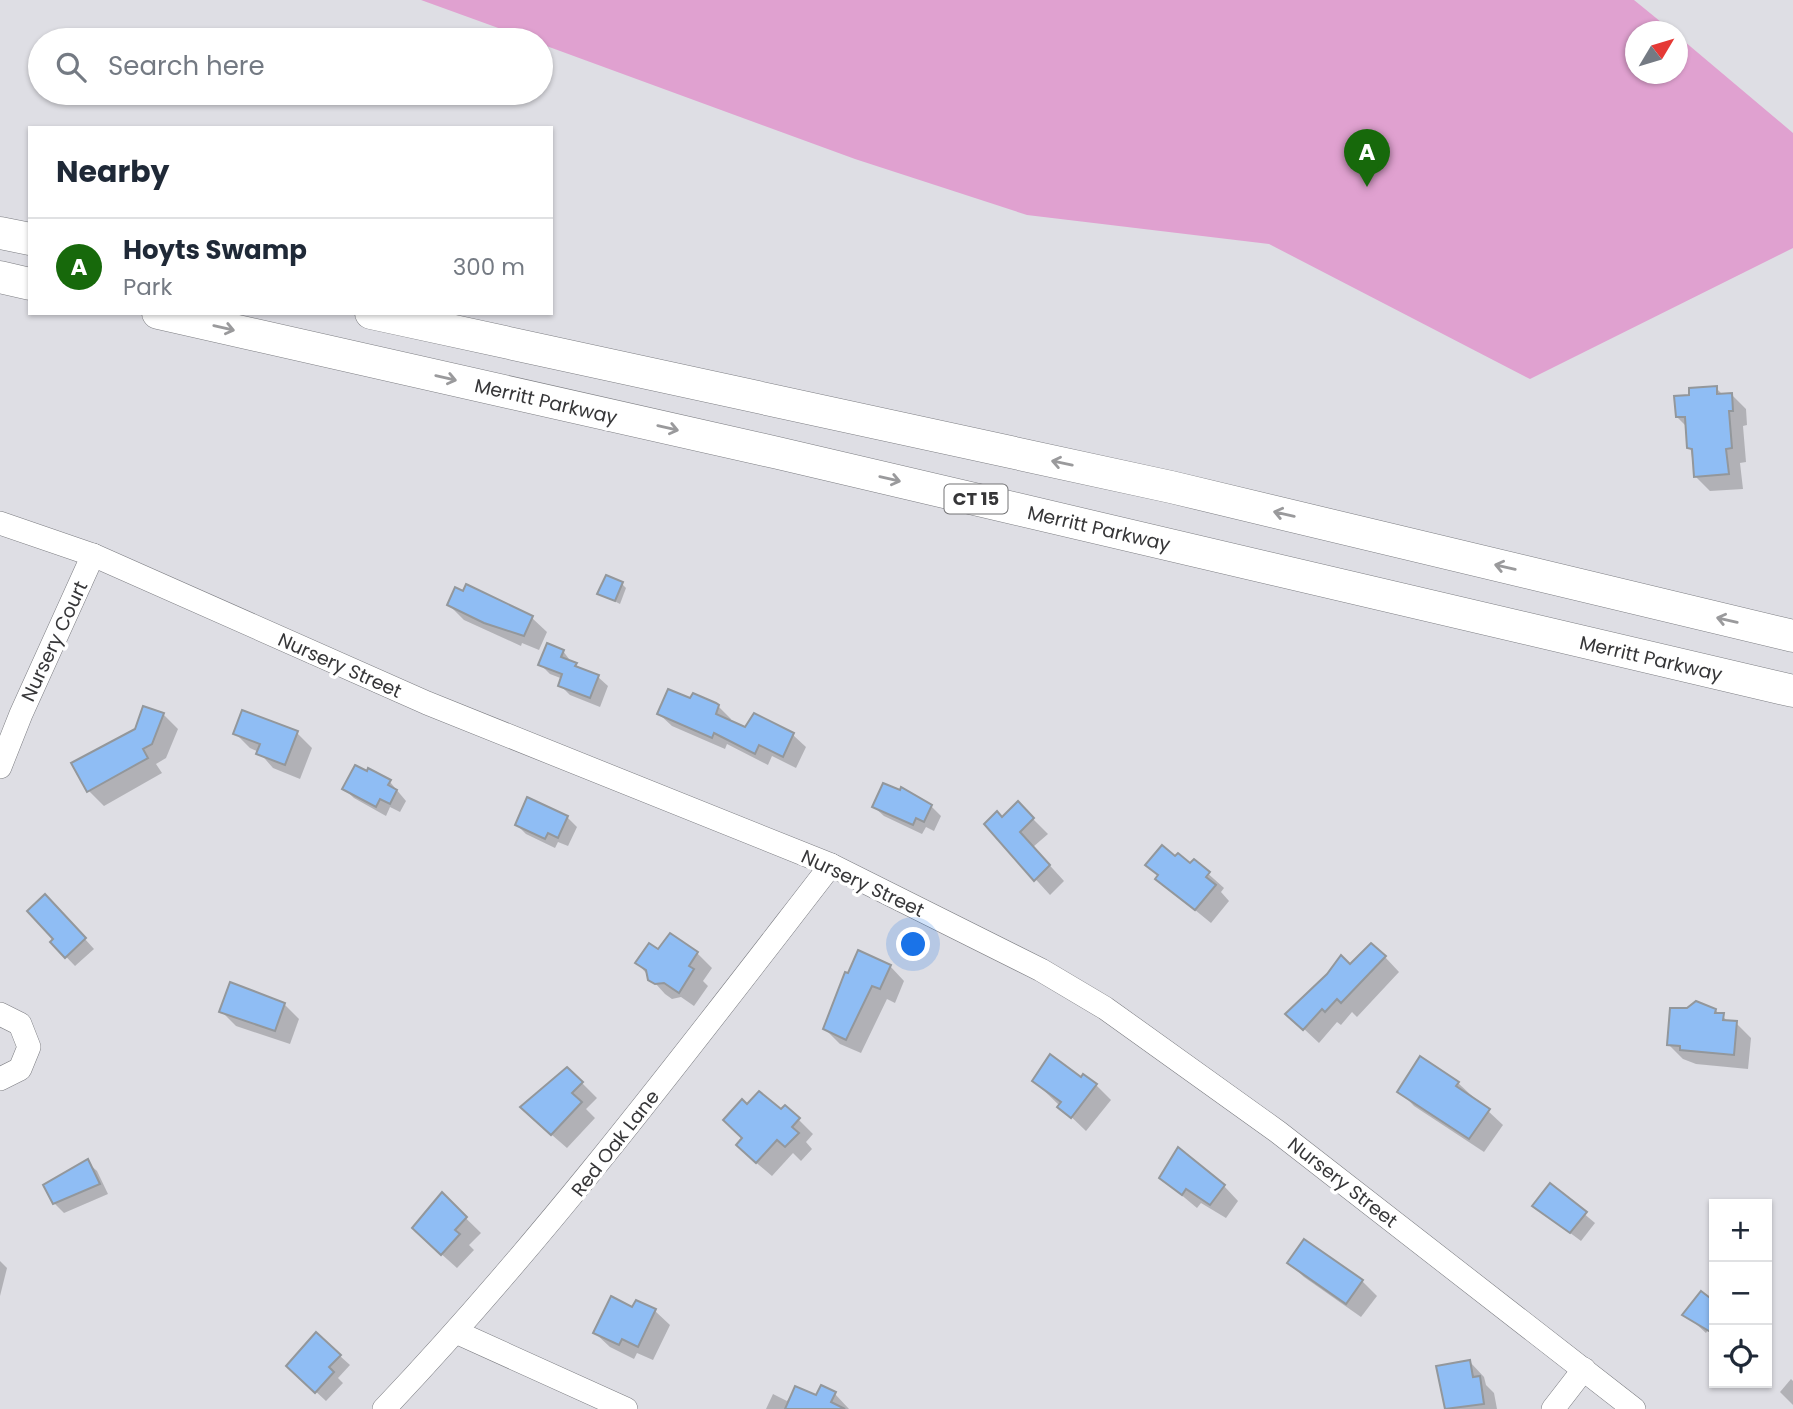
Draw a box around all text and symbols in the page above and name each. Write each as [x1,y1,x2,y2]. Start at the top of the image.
north arrow [1625,21,1688,84]
search box [28,28,553,105]
icon: search [52,48,90,86]
text: Search here [108,48,265,84]
pin: A [1344,129,1390,187]
text: Nearby [56,150,170,193]
text: Hoyts Swamp [123,232,307,268]
text: A [71,251,87,283]
text: 300 m [453,251,525,283]
text: Park [123,271,172,303]
one-way arrow [212,322,235,336]
one-way arrow [434,372,457,385]
street label: Merritt Parkway [472,372,620,431]
one-way arrow [656,422,679,435]
one-way arrow [1051,456,1074,470]
one-way arrow [878,473,901,486]
road number: CT 15 [944,485,1007,514]
street label: Merritt Parkway [1025,499,1173,558]
one-way arrow [1273,507,1296,520]
one-way arrow [1494,560,1517,573]
street label: Nursery Court [15,576,94,706]
one-way arrow [1716,613,1739,626]
street label: Nursery Street [274,626,406,705]
street label: Merritt Parkway [1577,629,1725,688]
street label: Nursery Street [797,843,929,924]
your location [896,927,930,961]
street label: Red Oak Lane [565,1084,666,1202]
street label: Nursery Street [1282,1131,1403,1234]
map controls [1709,1199,1772,1388]
button: + [1709,1199,1772,1262]
button: − [1709,1262,1772,1325]
button: locate [1709,1325,1772,1388]

